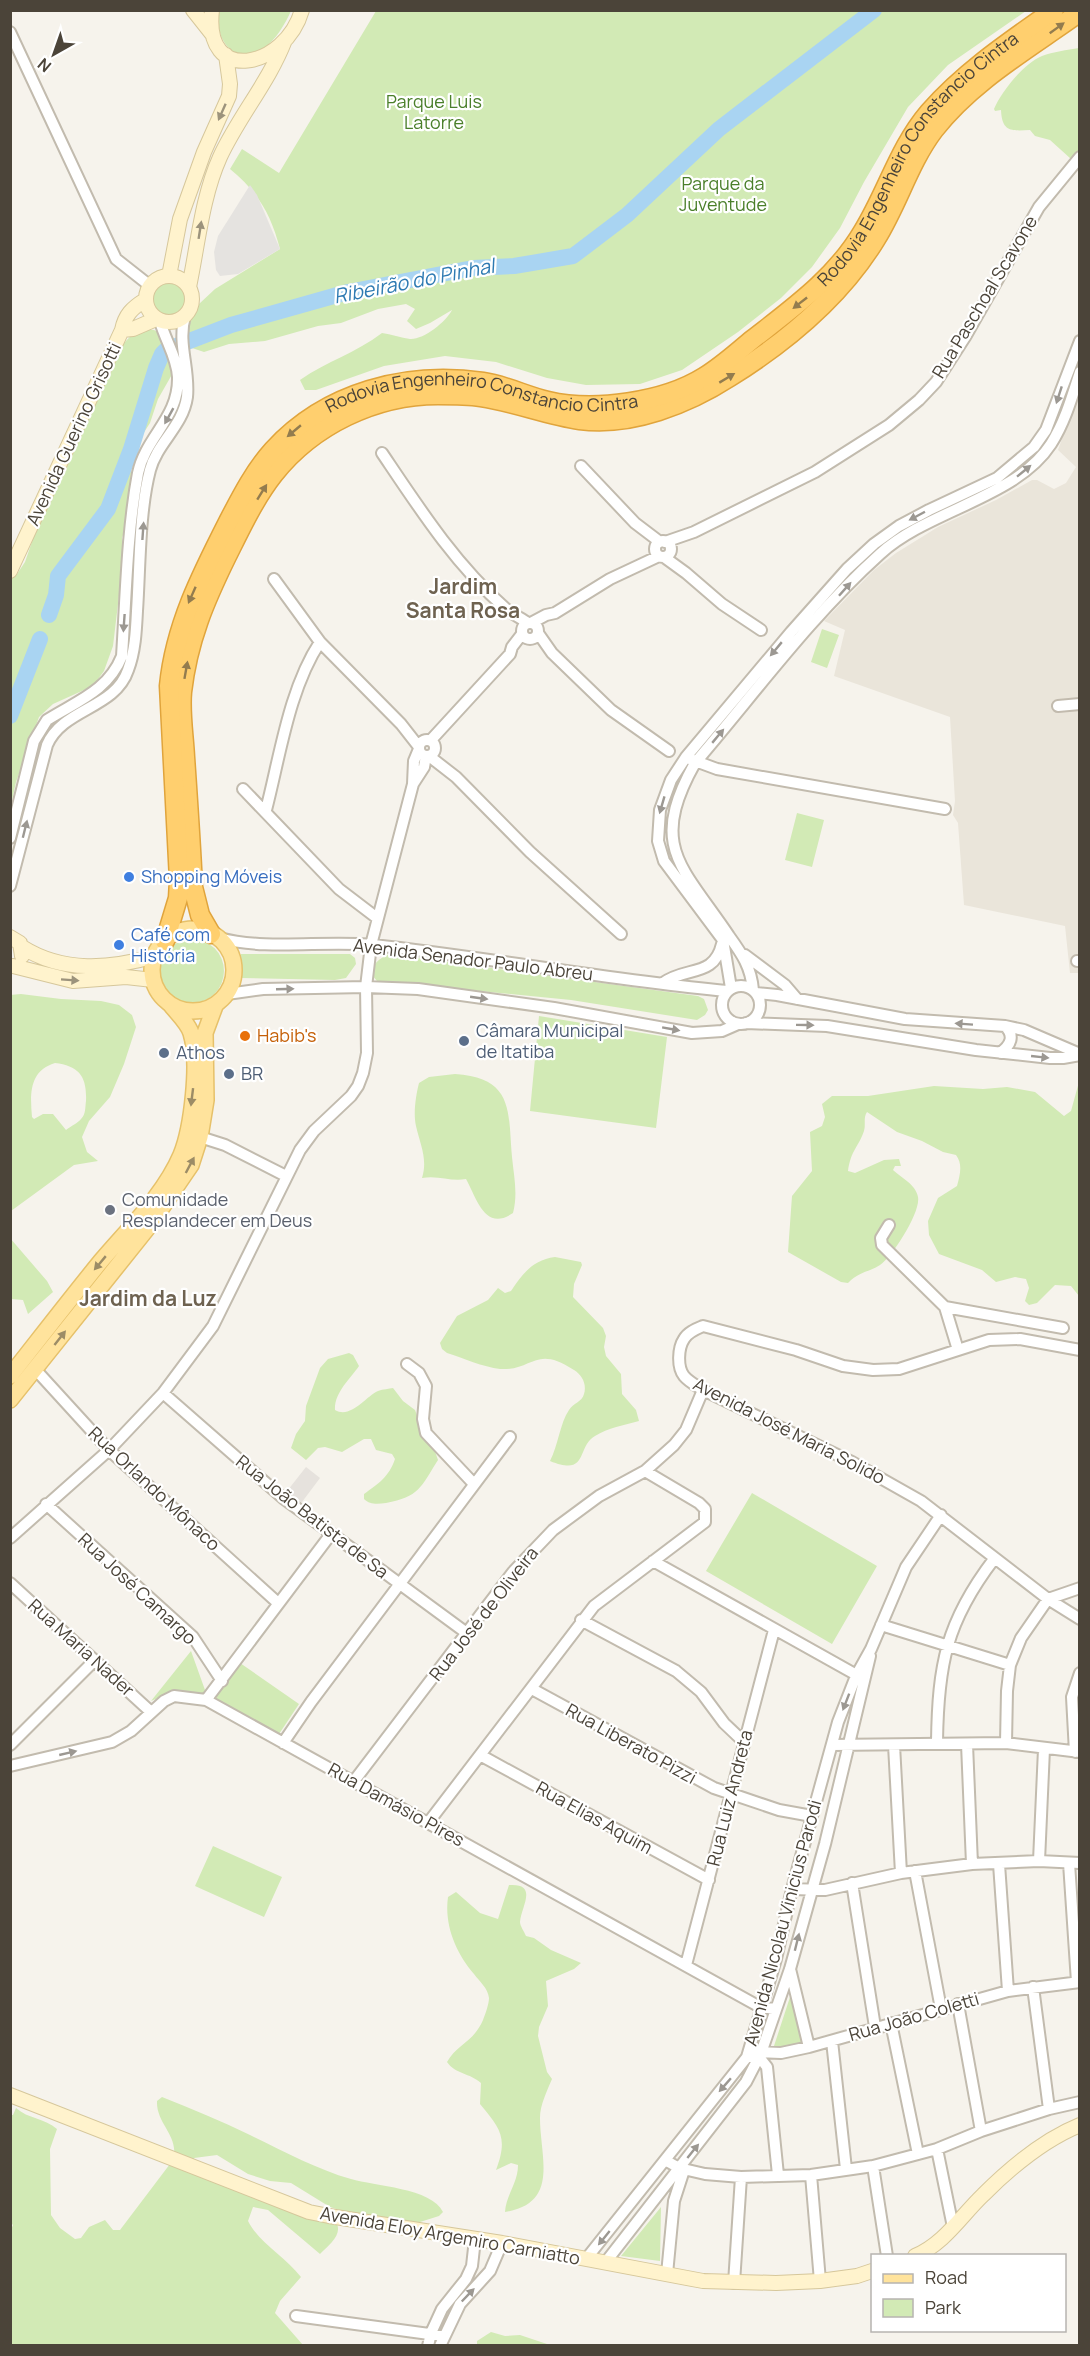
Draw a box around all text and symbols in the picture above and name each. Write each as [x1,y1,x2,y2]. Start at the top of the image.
one-way arrow [1048,22,1064,34]
north arrow [24,24,84,84]
street label: Rodovia Engenheiro Constancio Cintra [812,26,1023,291]
text: N [33,53,56,78]
park label: Parque Luis Latorre [386,89,482,134]
one-way arrow [217,104,227,122]
park label: Parque da Juventude [679,171,767,216]
street label: Rua Paschoal Scavone [926,211,1042,382]
one-way arrow [196,220,205,239]
water label: Ribeirão do Pinhal [331,251,499,309]
one-way arrow [792,297,808,310]
street label: Avenida Guerino Grisotti [20,338,126,529]
street label: Rodovia Engenheiro Constancio Cintra [321,366,640,418]
one-way arrow [719,373,736,384]
one-way arrow [1053,386,1063,404]
one-way arrow [164,407,174,424]
one-way arrow [287,424,302,437]
one-way arrow [1016,465,1032,478]
one-way arrow [257,483,268,500]
one-way arrow [908,511,925,521]
one-way arrow [138,521,148,540]
district label: Jardim Santa Rosa [406,572,520,624]
one-way arrow [838,581,852,596]
one-way arrow [187,587,197,605]
one-way arrow [119,613,129,632]
one-way arrow [770,641,783,657]
one-way arrow [182,660,191,679]
one-way arrow [711,729,724,744]
one-way arrow [657,796,667,814]
one-way arrow [20,820,30,838]
place label: Shopping Móveis [141,864,282,888]
marker: Shopping Móveis [122,870,136,884]
place label: Café com História [131,922,210,967]
street label: Avenida Senador Paulo Abreu [352,932,594,986]
marker: Café com História [112,938,126,952]
one-way arrow [60,975,79,984]
one-way arrow [275,984,294,994]
one-way arrow [470,993,489,1002]
place label: Câmara Municipal de Itatiba [476,1018,623,1063]
one-way arrow [954,1019,973,1029]
one-way arrow [795,1020,814,1030]
place label: Habib's [257,1023,316,1047]
one-way arrow [662,1025,681,1034]
marker: Habib's [238,1029,252,1043]
marker: Câmara Municipal de Itatiba [457,1034,471,1048]
place label: Athos [176,1040,225,1064]
marker: Athos [157,1046,171,1060]
one-way arrow [1030,1052,1049,1062]
place label: BR [241,1061,263,1085]
marker: BR [222,1067,236,1081]
one-way arrow [188,1087,197,1106]
one-way arrow [185,1157,194,1174]
place label: Comunidade Resplandecer em Deus [122,1187,312,1232]
marker: Comunidade Resplandecer em Deus [103,1203,117,1217]
one-way arrow [93,1255,106,1271]
district label: Jardim da Luz [79,1284,217,1312]
one-way arrow [53,1330,66,1346]
street label: Avenida José Maria Solido [689,1371,889,1489]
street label: Rua Orlando Mônaco [84,1421,226,1556]
street label: Rua João Batista de Sa [231,1449,394,1583]
street label: Rua José Camargo [73,1527,202,1649]
street label: Rua José de Oliveira [423,1541,543,1685]
street label: Rua Maria Nader [23,1593,140,1702]
one-way arrow [841,1693,851,1711]
street label: Rua Liberato Pizzi [562,1697,701,1789]
street label: Rua Luiz Andreta [700,1727,758,1868]
one-way arrow [58,1748,77,1758]
street label: Rua Damásio Pires [324,1757,469,1852]
street label: Rua Elias Aquim [532,1775,657,1859]
street label: Avenida Nicolau Vinicius Parodi [738,1797,826,2048]
one-way arrow [793,1932,803,1951]
street label: Rua João Coletti [846,1986,982,2046]
one-way arrow [719,2077,732,2092]
one-way arrow [686,2143,699,2159]
street label: Avenida Eloy Argemiro Carniatto [318,2200,582,2270]
one-way arrow [598,2230,610,2245]
legend [871,2254,1066,2332]
text: Road [925,2265,968,2289]
one-way arrow [461,2288,475,2302]
text: Park [925,2295,962,2319]

